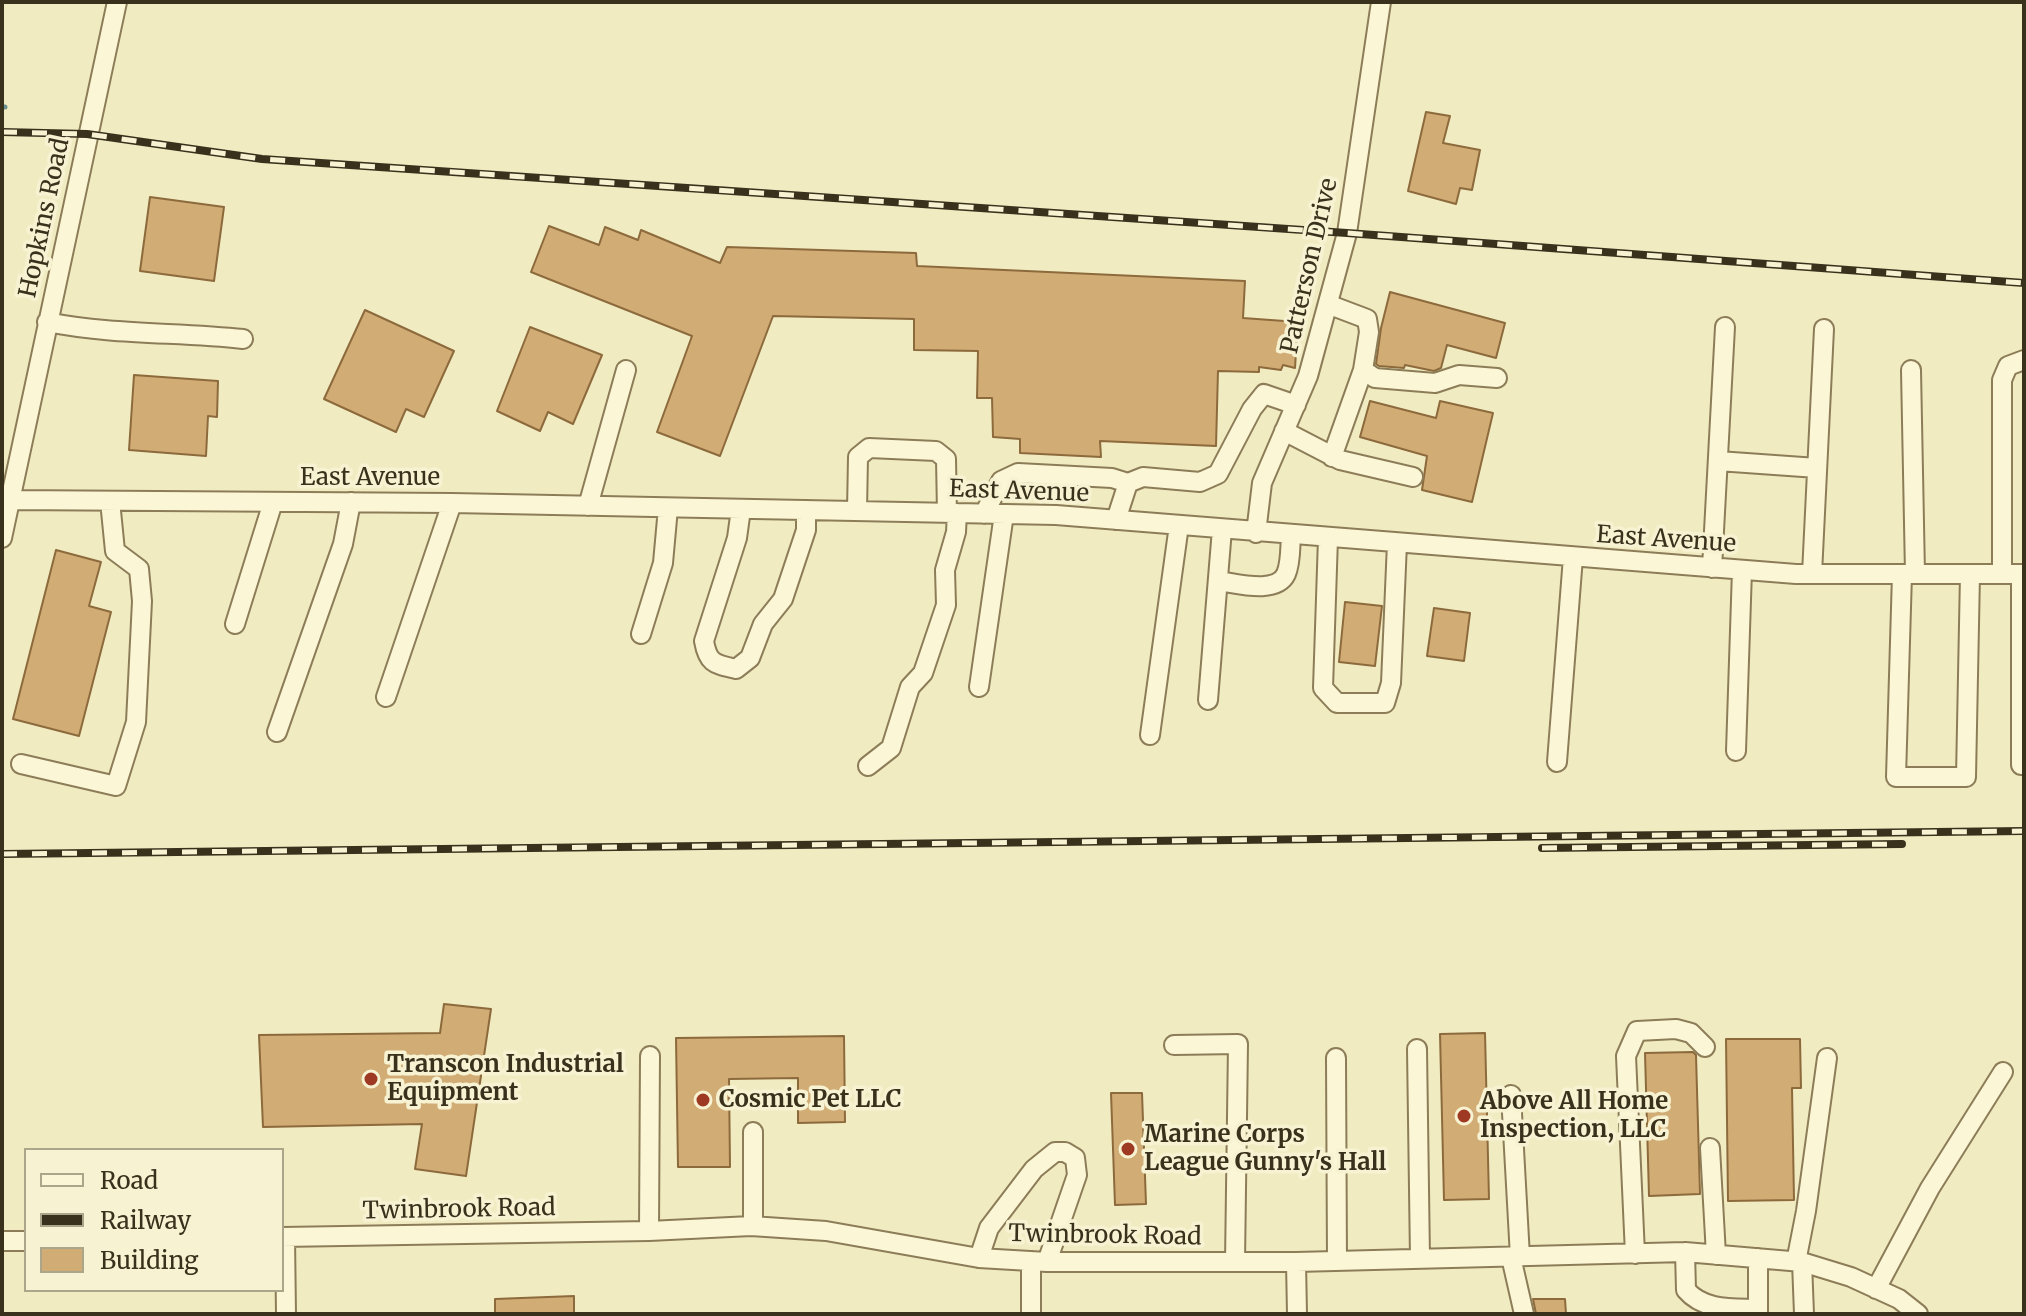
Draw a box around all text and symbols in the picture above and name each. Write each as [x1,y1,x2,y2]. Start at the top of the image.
street label: Hopkins Road [14,136,76,300]
street label: Patterson Drive [1276,176,1344,356]
street label: East Avenue [300,464,440,492]
street label: East Avenue [949,475,1089,509]
street label: East Avenue [1595,521,1737,559]
place label: Transcon Industrial Equipment [387,1051,624,1107]
marker: Transcon Industrial Equipment [362,1070,380,1088]
place label: Cosmic Pet LLC [719,1086,902,1114]
place label: Above All Home Inspection, LLC [1480,1088,1668,1144]
marker: Cosmic Pet LLC [694,1091,712,1109]
marker: Above All Home Inspection, LLC [1455,1107,1473,1125]
place label: Marine Corps League Gunny's Hall [1144,1121,1386,1177]
marker: Marine Corps League Gunny's Hall [1119,1140,1137,1158]
legend [24,1148,284,1292]
text: Road [100,1165,158,1196]
street label: Twinbrook Road [362,1194,556,1226]
text: Railway [100,1205,191,1236]
street label: Twinbrook Road [1008,1220,1202,1252]
text: Building [100,1245,199,1276]

